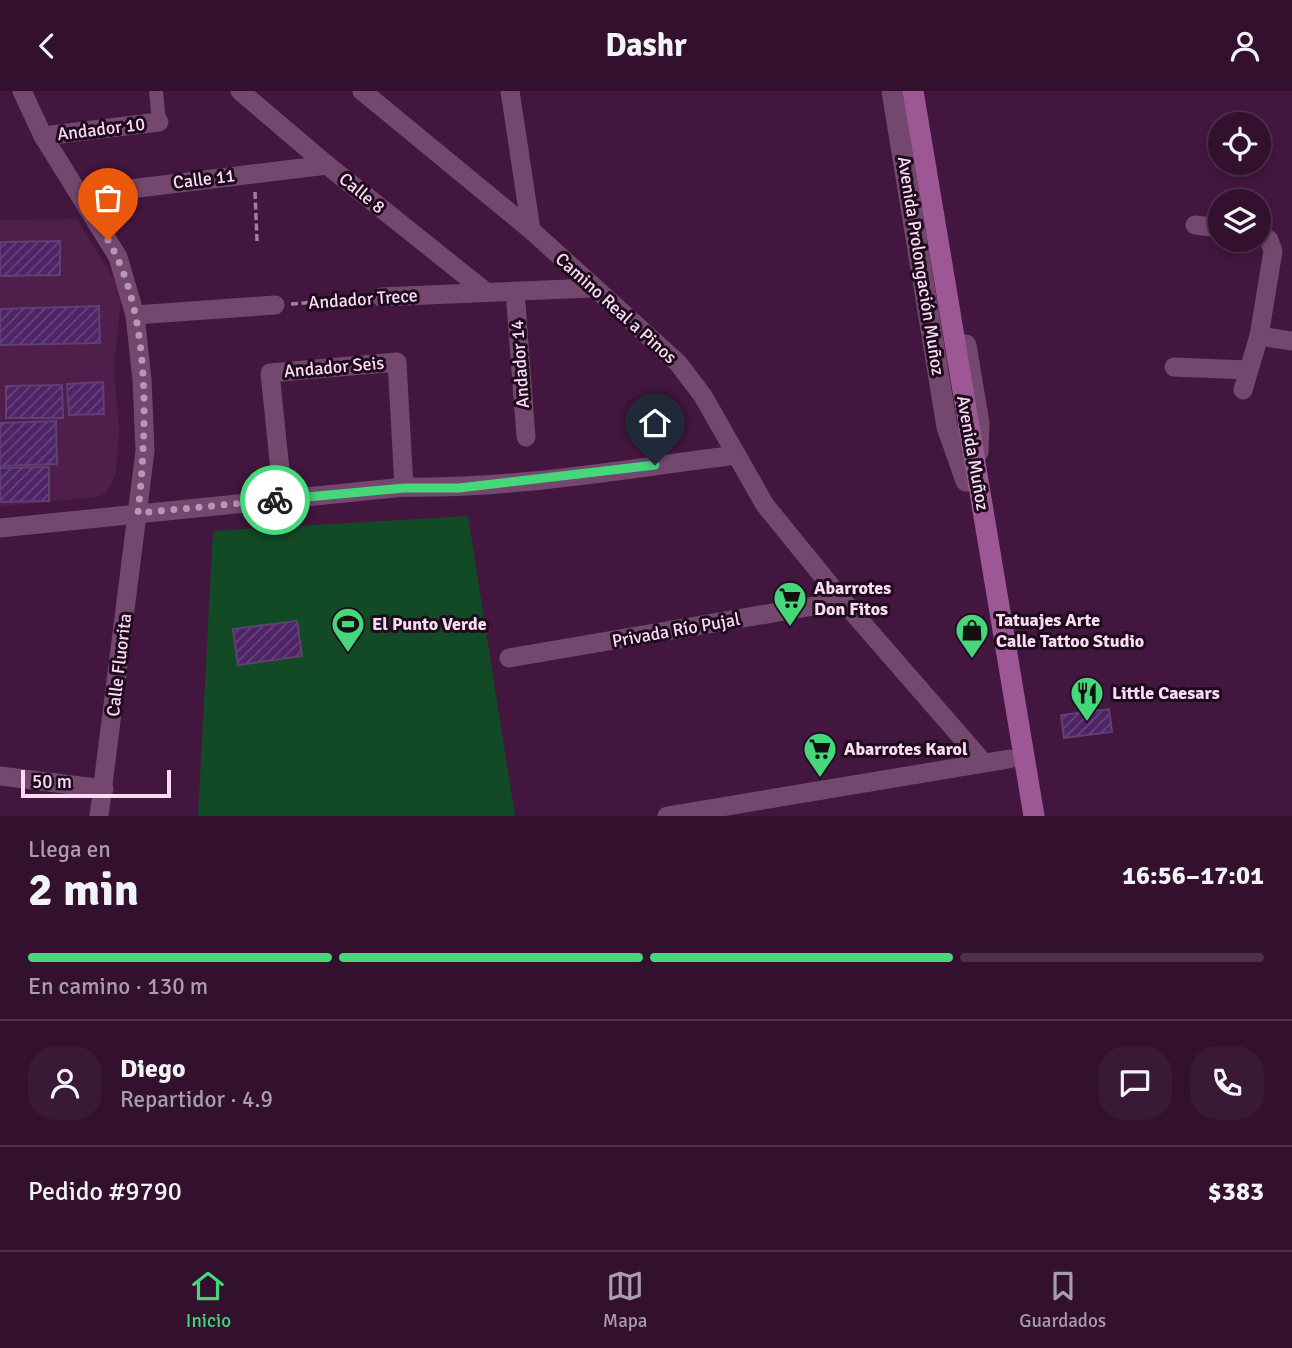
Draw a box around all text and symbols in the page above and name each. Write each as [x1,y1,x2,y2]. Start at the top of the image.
text: Dashr [605,26,687,65]
icon: back [28,27,66,65]
icon: person [1226,27,1264,65]
map controls [1208,112,1271,252]
button: locate [1208,112,1271,175]
street label: Andador 10 [56,113,146,145]
street label: Avenida Prolongación Muñoz [893,155,949,377]
street label: Calle 11 [172,164,236,194]
pin [78,168,138,240]
street label: Calle 8 [335,168,389,218]
icon: bag [89,179,127,217]
button: layers [1208,189,1271,252]
street label: Camino Real a Pinos [551,248,681,368]
street label: Andador Trece [308,284,418,314]
street label: Andador 14 [506,319,534,409]
street label: Andador Seis [283,352,385,382]
pin [625,393,685,465]
street label: Avenida Muñoz [952,394,994,512]
icon: home [636,404,674,442]
courier [240,465,310,535]
icon: bike [256,481,294,519]
place label: Abarrotes Don Fitos [814,577,891,620]
supermarket icon: Abarrotes Don Fitos [771,579,809,628]
sports icon: El Punto Verde [329,605,367,654]
street label: Privada Río Pujal [610,608,742,652]
place label: Tatuajes Arte Calle Tattoo Studio [996,609,1144,652]
shop icon: Tatuajes Arte Calle Tattoo Studio [953,611,991,660]
street label: Calle Fluorita [102,612,136,718]
place label: El Punto Verde [372,613,487,635]
restaurant icon: Little Caesars [1068,674,1106,723]
place label: Little Caesars [1112,682,1220,704]
supermarket icon: Abarrotes Karol [801,730,839,779]
place label: Abarrotes Karol [844,738,968,760]
scale bar [21,767,172,799]
text: 50 m [32,770,72,794]
text: Llega en [28,835,111,864]
text: 16:56–17:01 [1122,860,1264,892]
text: 2 min [28,862,139,918]
text: En camino · 130 m [28,972,208,1001]
button: person [28,1046,102,1120]
button: chat [1098,1046,1172,1120]
button: phone [1190,1046,1264,1120]
text: Diego [120,1053,186,1085]
text: Repartidor · 4.9 [120,1085,273,1114]
text: Pedido #9790 [28,1176,182,1208]
text: $383 [1208,1176,1264,1208]
tab: Inicio [186,1267,231,1333]
tab: Mapa [603,1267,648,1333]
tab: Guardados [1019,1267,1106,1333]

